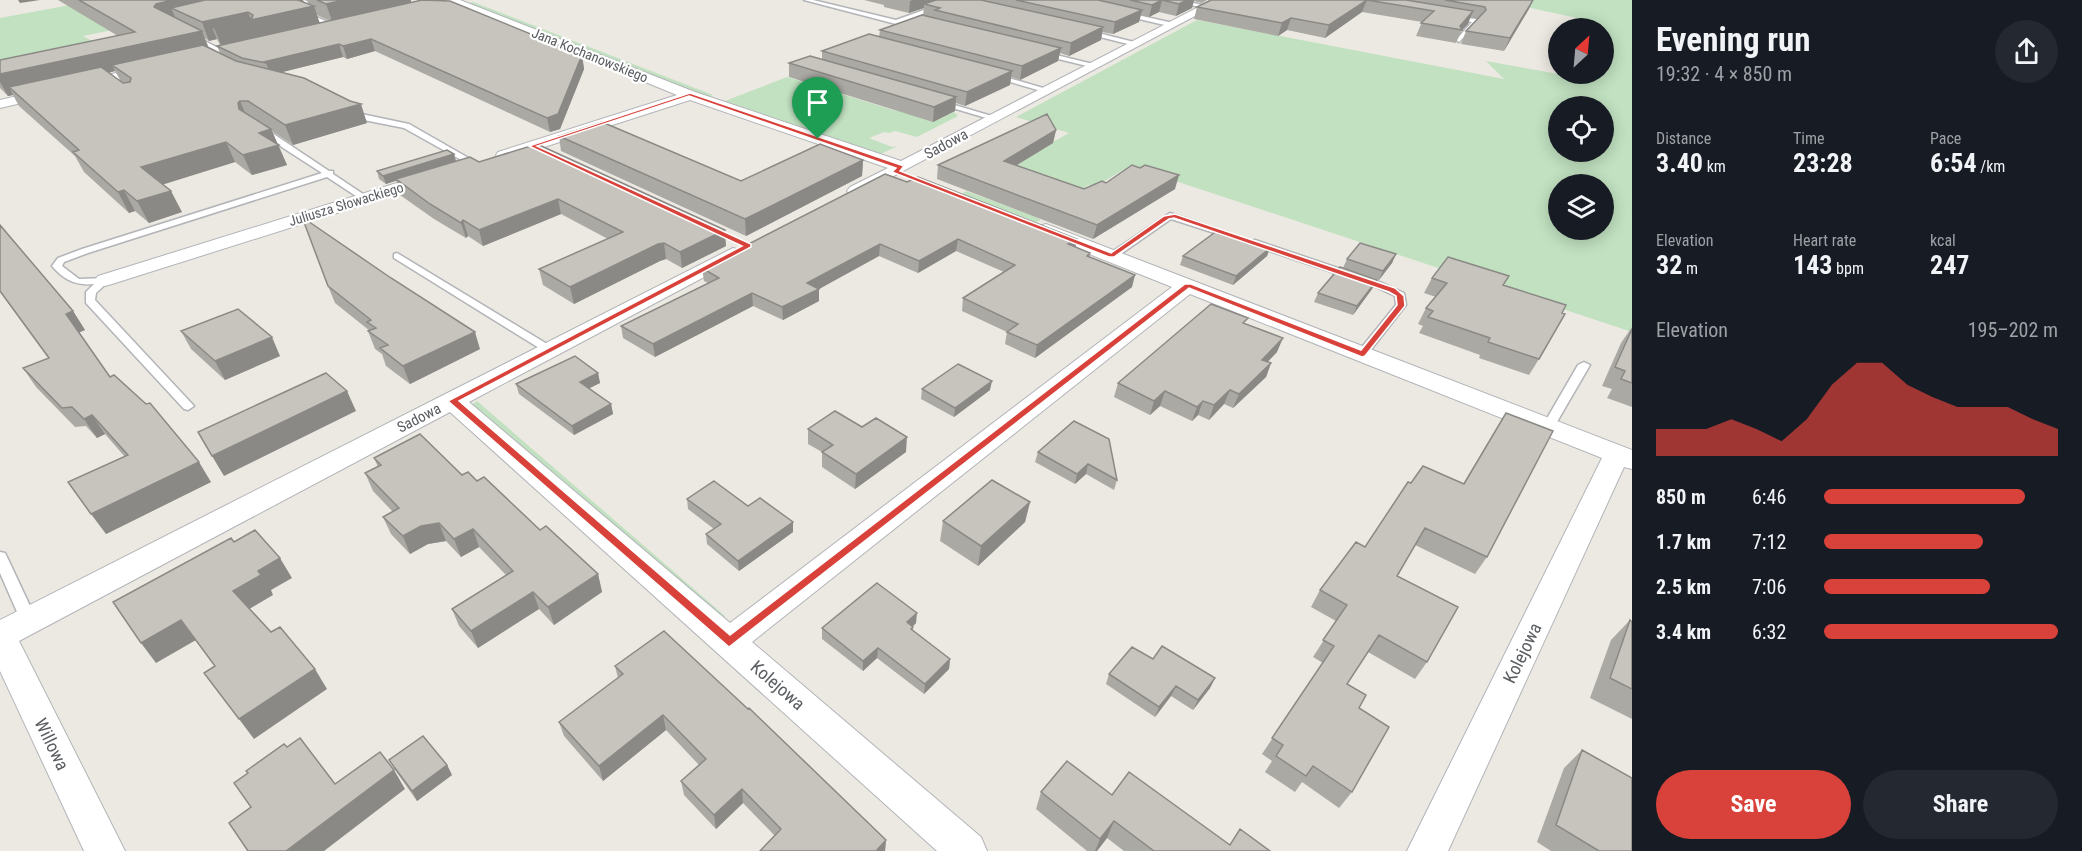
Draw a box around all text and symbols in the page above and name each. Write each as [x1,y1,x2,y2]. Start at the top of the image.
north arrow [1548,18,1614,84]
map controls [1548,18,1614,240]
text: Evening run [1656,20,1811,59]
button: share [1995,20,2058,83]
street label: Jana Kochanowskiego [530,24,650,86]
text: 19:32 · 4 × 850 m [1656,62,1792,86]
pin [792,77,843,139]
icon: arrive [801,86,834,119]
button: locate [1548,96,1614,162]
street label: Sadowa [921,125,971,163]
text: Distance [1656,129,1711,148]
text: Time [1793,129,1825,148]
text: Pace [1930,129,1961,148]
text: 3.40 [1656,148,1703,178]
text: 23:28 [1793,148,1853,178]
text: 6:54 [1930,148,1977,178]
text: km [1703,157,1726,176]
text: /km [1977,157,2005,176]
button: layers [1548,174,1614,240]
street label: Juliusza Słowackiego [287,179,405,229]
text: Elevation [1656,231,1714,250]
text: Heart rate [1793,231,1856,250]
text: kcal [1930,231,1956,250]
text: 32 [1656,250,1682,280]
text: 143 [1793,250,1832,280]
text: 247 [1930,250,1969,280]
text: m [1682,259,1698,278]
text: bpm [1832,259,1864,278]
text: Elevation [1656,318,1728,342]
text: 195–202 m [1968,318,2058,342]
street label: Sadowa [394,399,444,437]
text: 850 m [1656,485,1706,509]
text: 6:46 [1752,485,1786,509]
text: 1.7 km [1656,530,1711,554]
text: 7:12 [1752,530,1786,554]
text: 2.5 km [1656,575,1711,599]
text: 7:06 [1752,575,1786,599]
street label: Kolejowa [1498,619,1546,687]
text: 3.4 km [1656,620,1711,644]
text: 6:32 [1752,620,1786,644]
street label: Kolejowa [747,656,809,714]
street label: Willowa [30,714,74,774]
button: Save [1656,770,1851,839]
button: Share [1863,770,2058,839]

